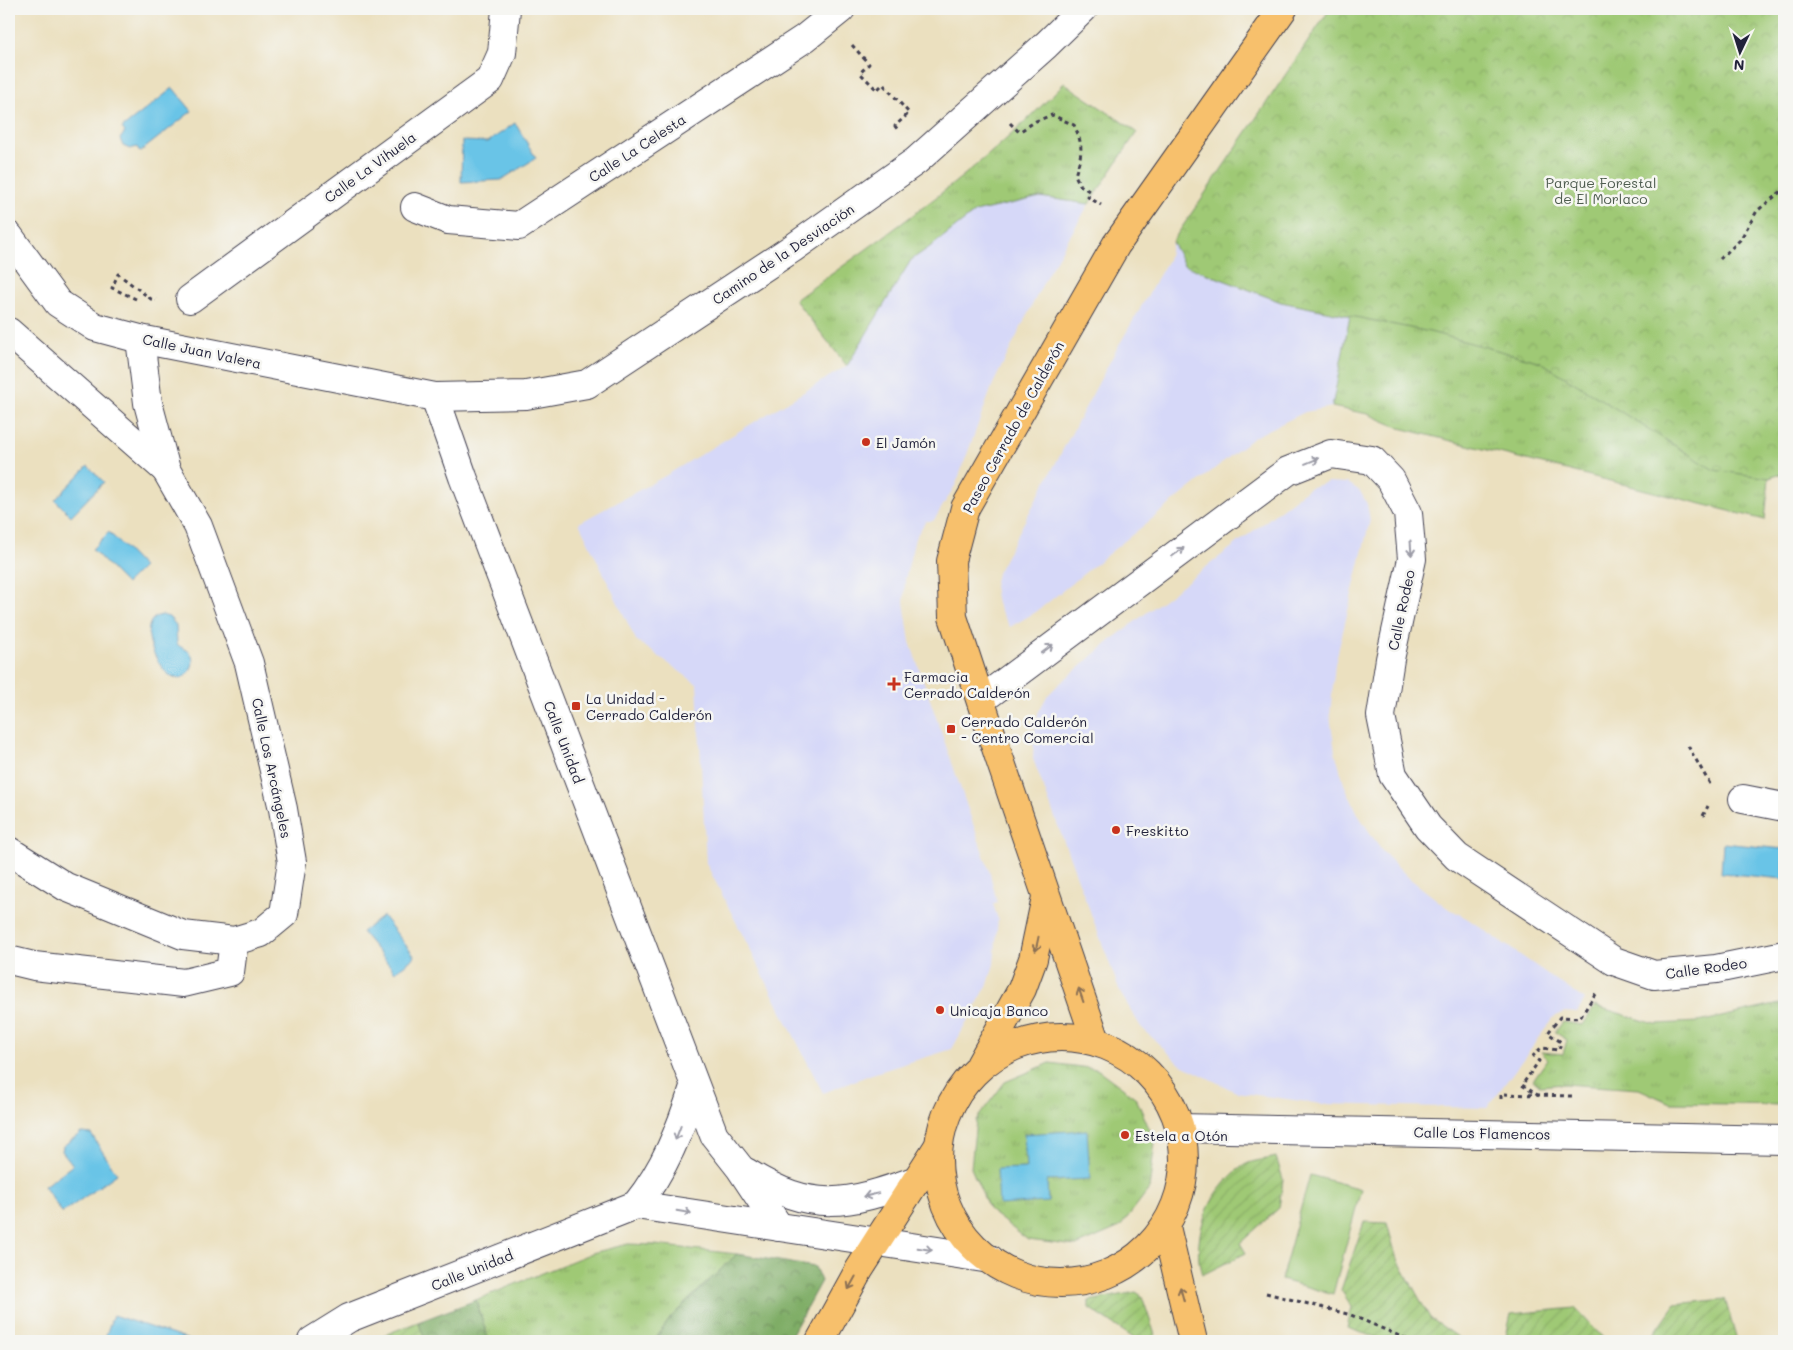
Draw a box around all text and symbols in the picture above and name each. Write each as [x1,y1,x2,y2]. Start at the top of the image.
north arrow [1716,28,1766,78]
text: N [1733,56,1745,75]
street label: Calle La Celesta [585,110,689,186]
street label: Calle La Vihuela [320,127,420,207]
park label: Parque Forestal de El Morlaco [1545,173,1657,208]
street label: Camino de la Desviación [708,199,858,309]
street label: Calle Juan Valera [141,329,263,373]
street label: Paseo Cerrado de Calderón [958,338,1068,516]
place label: El Jamón [876,433,936,452]
marker: El Jamón [860,436,872,448]
one-way arrow [1304,456,1319,465]
one-way arrow [1406,540,1415,556]
one-way arrow [1171,547,1184,558]
street label: Calle Rodeo [1383,568,1419,652]
one-way arrow [1040,644,1053,655]
place label: Farmacia Cerrado Calderón [904,667,1030,702]
marker: Farmacia Cerrado Calderón [888,678,900,690]
place label: La Unidad - Cerrado Calderón [586,689,712,724]
street label: Calle Los Arcángeles [248,696,296,840]
street label: Calle Unidad [540,698,588,786]
marker: La Unidad - Cerrado Calderón [570,700,582,712]
place label: Cerrado Calderón - Centro Comercial [961,712,1094,747]
marker: Cerrado Calderón - Centro Comercial [945,723,957,735]
place label: Freskitto [1126,821,1189,840]
marker: Freskitto [1110,824,1122,836]
one-way arrow [1031,935,1041,951]
street label: Calle Rodeo [1664,953,1748,983]
one-way arrow [1075,987,1085,1003]
place label: Unicaja Banco [950,1001,1048,1020]
marker: Unicaja Banco [934,1004,946,1016]
street label: Calle Los Flamencos [1413,1122,1551,1144]
one-way arrow [673,1124,682,1140]
place label: Estela a Otón [1135,1126,1228,1145]
marker: Estela a Otón [1119,1129,1131,1141]
one-way arrow [863,1191,879,1200]
one-way arrow [676,1208,692,1218]
one-way arrow [917,1244,933,1254]
street label: Calle Unidad [428,1245,516,1295]
one-way arrow [847,1275,856,1290]
one-way arrow [1177,1286,1186,1302]

